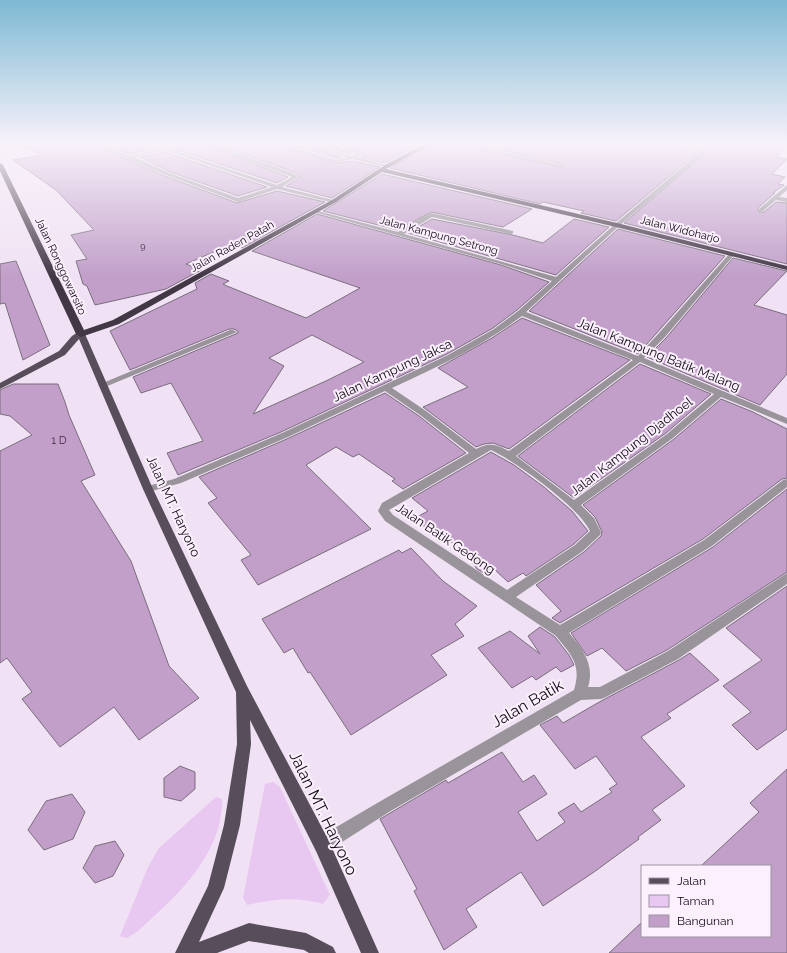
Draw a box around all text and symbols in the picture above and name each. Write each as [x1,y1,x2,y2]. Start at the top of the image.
street label: Jalan Kampung Setrong [378,213,500,258]
street label: Jalan Widoharjo [639,213,721,246]
street label: Jalan Ronggowarsito [32,216,89,317]
street label: Jalan Raden Patah [188,218,276,275]
house number: 9 [140,241,146,251]
street label: Jalan Kampung Batik Malang [575,315,743,394]
street label: Jalan Kampung Jaksa [330,336,454,405]
street label: Jalan Kampung Djadhoel [567,394,696,499]
house number: 1 D [51,434,67,447]
street label: Jalan MT. Haryono [144,453,204,559]
street label: Jalan Batik Gedong [393,500,498,577]
street label: Jalan Batik [488,675,567,732]
street label: Jalan MT. Haryono [285,748,362,878]
legend [641,865,771,937]
text: Jalan [677,874,706,888]
text: Taman [677,894,714,908]
text: Bangunan [677,914,734,928]

